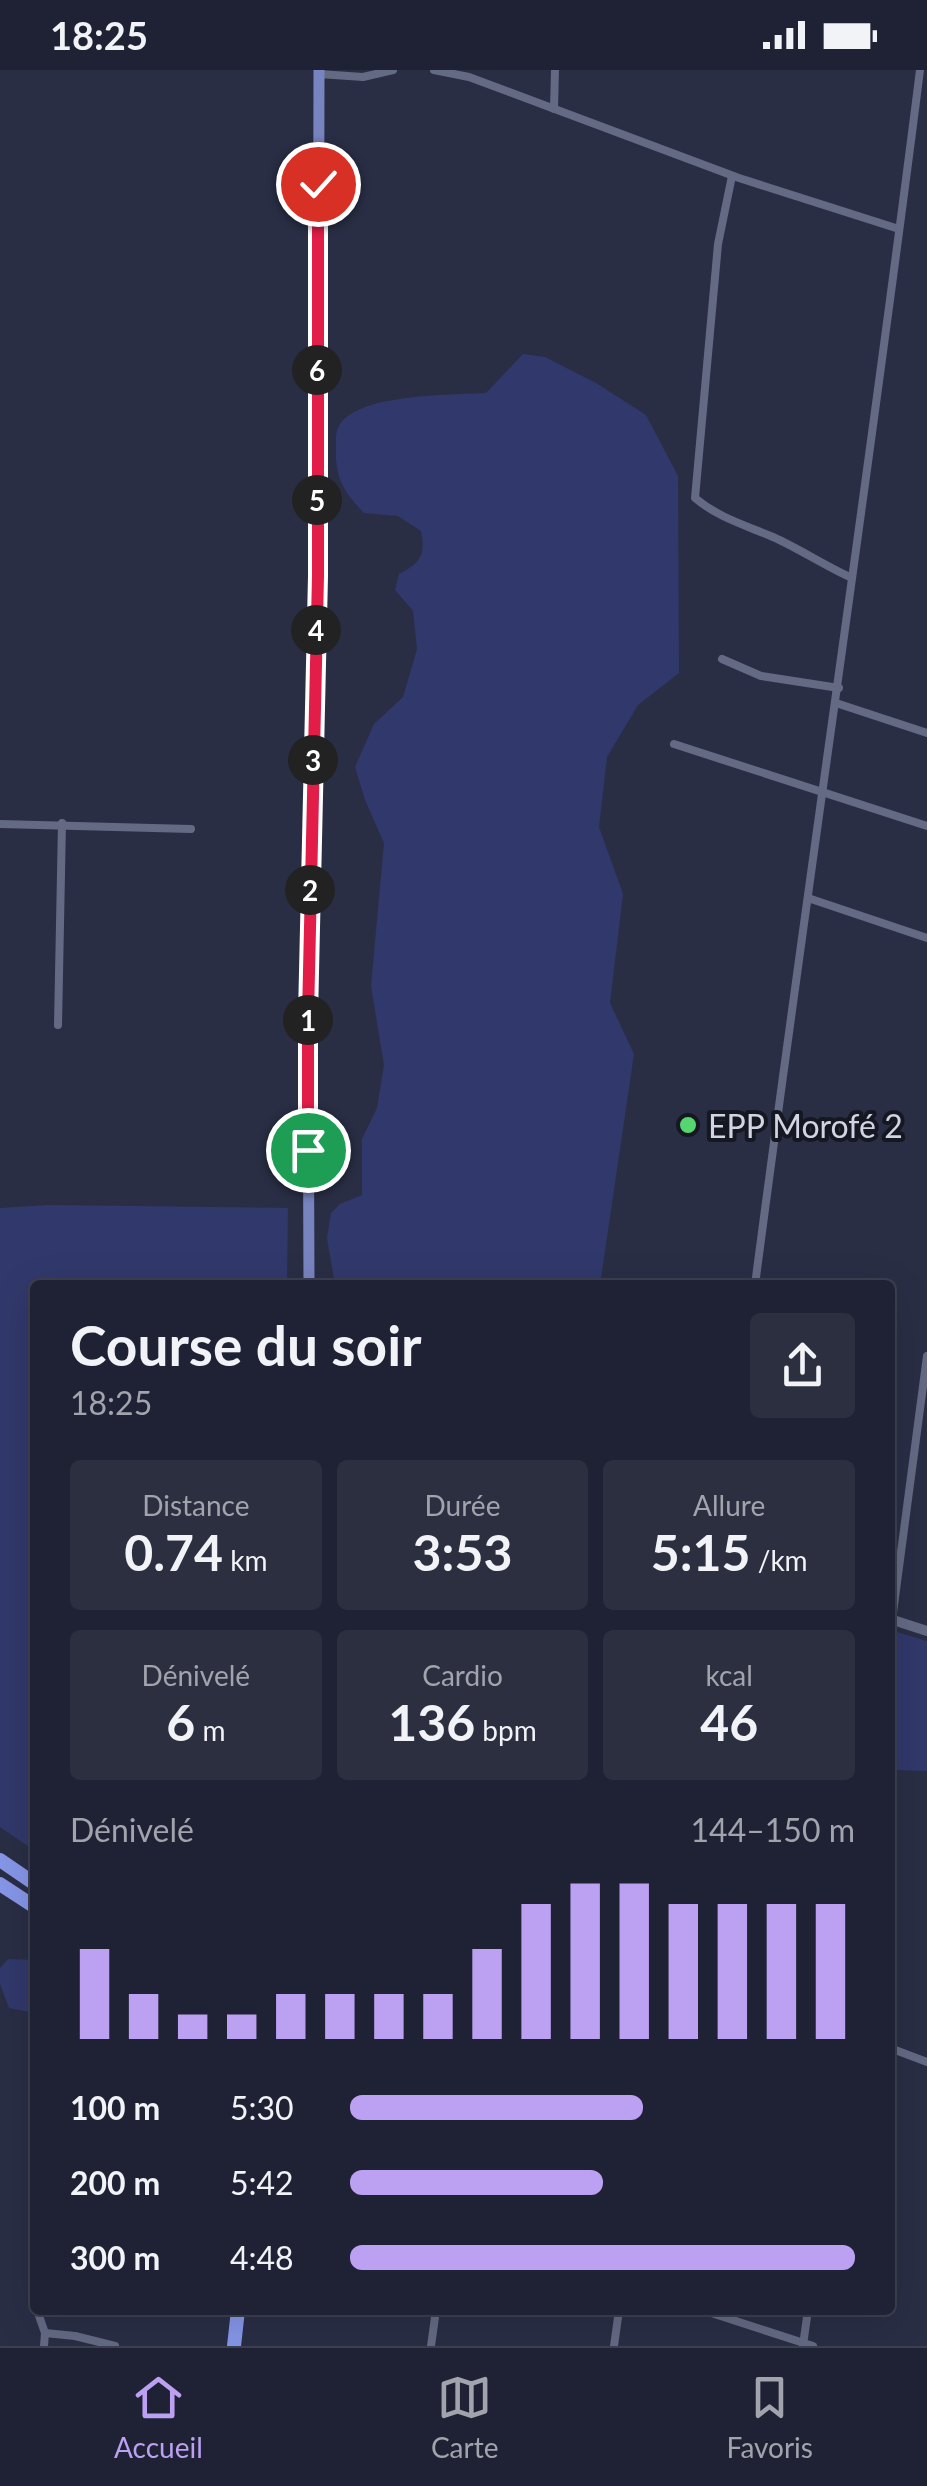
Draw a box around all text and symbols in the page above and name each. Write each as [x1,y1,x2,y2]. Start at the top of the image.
text: 18:25 [50,12,148,58]
pin [276,142,361,227]
icon: check [291,157,346,212]
pin: 6 [292,345,342,395]
text: 6 [309,353,325,387]
pin: 5 [292,475,342,525]
text: 5 [309,483,325,517]
pin: 4 [291,605,341,655]
text: 4 [308,613,324,647]
pin: 3 [288,735,338,785]
text: 3 [305,743,321,777]
pin: 2 [285,865,335,915]
text: 2 [302,873,318,907]
pin: 1 [283,995,333,1045]
text: 1 [300,1003,316,1037]
place label: EPP Morofé 2 [708,1106,903,1145]
pin [266,1108,351,1193]
marker: EPP Morofé 2 [677,1114,699,1136]
icon: arrive [281,1123,336,1178]
text: Course du soir [70,1312,422,1378]
button: share [750,1313,855,1418]
text: 18:25 [70,1383,152,1422]
text: Distance [142,1488,250,1522]
text: Durée [425,1488,500,1522]
text: Allure [693,1488,765,1522]
text: 0.74 [124,1522,223,1582]
text: 3:53 [413,1522,512,1582]
text: 5:15 [651,1522,751,1582]
text: km [223,1543,267,1577]
text: /km [751,1543,808,1577]
text: Dénivelé [142,1658,250,1692]
text: Cardio [422,1658,503,1692]
text: kcal [706,1658,753,1692]
text: 6 [166,1692,195,1752]
text: 136 [388,1692,475,1752]
text: 46 [700,1692,758,1752]
text: m [195,1713,225,1747]
text: bpm [475,1713,537,1747]
text: Dénivelé [70,1810,194,1849]
text: 144–150 m [691,1810,855,1849]
text: 100 m [70,2088,160,2127]
text: 5:30 [230,2088,294,2127]
text: 200 m [70,2163,160,2202]
text: 5:42 [230,2163,294,2202]
text: 300 m [70,2238,160,2277]
text: 4:48 [230,2238,294,2277]
tab: Accueil [114,2370,203,2464]
tab: Carte [431,2370,498,2464]
tab: Favoris [727,2370,813,2464]

